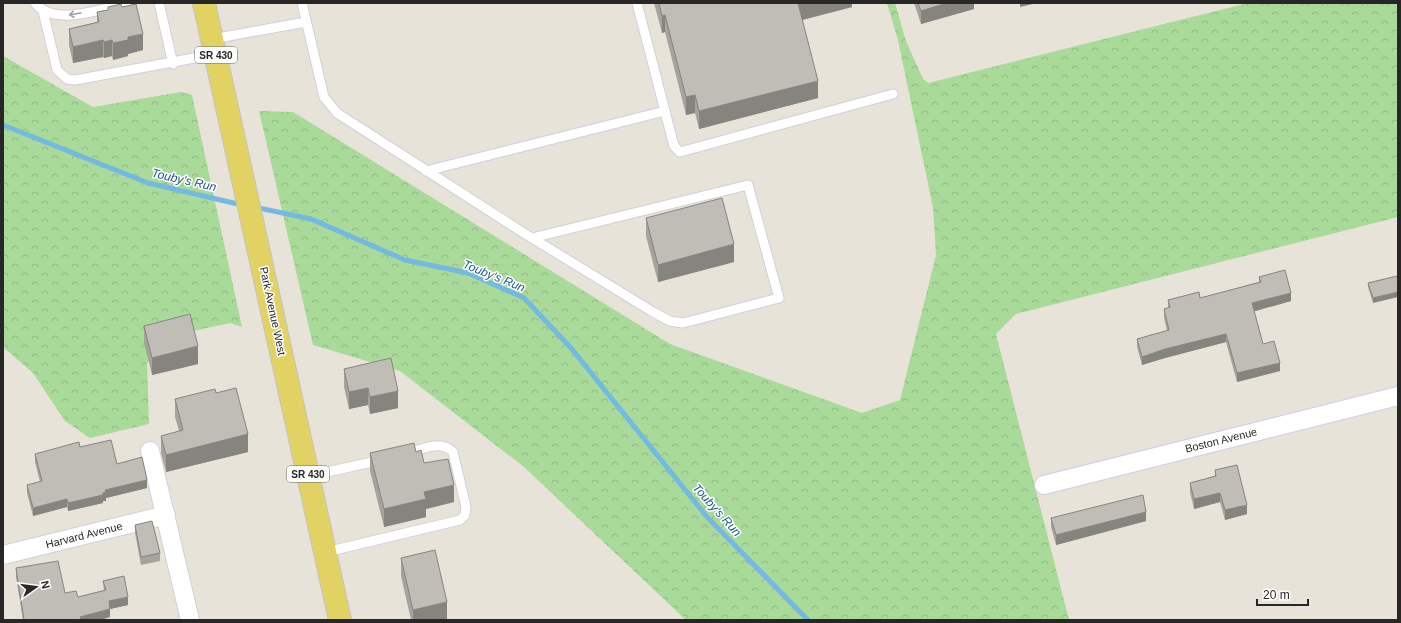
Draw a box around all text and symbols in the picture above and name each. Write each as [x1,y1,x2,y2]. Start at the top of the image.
one-way arrow [69,10,82,18]
road number: SR 430 [195,47,237,63]
water label: Touby's Run [150,166,218,194]
water label: Touby's Run [461,257,527,295]
street label: Park Avenue West [258,266,288,356]
street label: Boston Avenue [1184,425,1258,455]
road number: SR 430 [287,466,329,482]
water label: Touby's Run [690,481,744,539]
street label: Harvard Avenue [44,520,124,550]
north arrow [16,567,56,607]
text: N [39,579,52,590]
scale bar [1257,581,1308,607]
text: 20 m [1263,588,1290,602]

